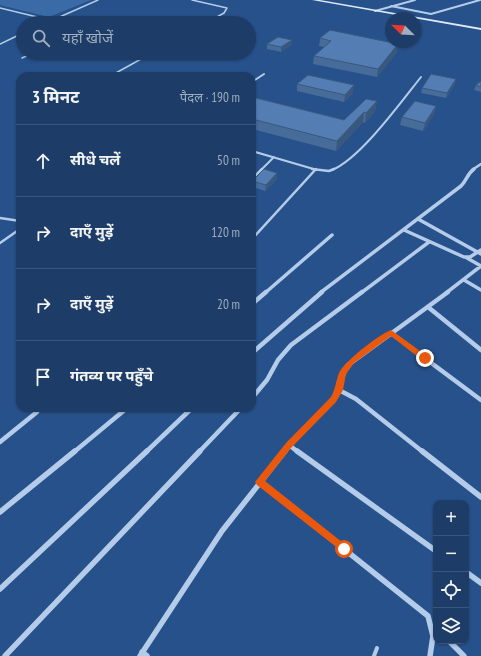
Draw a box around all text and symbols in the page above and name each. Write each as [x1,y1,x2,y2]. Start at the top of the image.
north arrow [385,12,421,48]
search box [16,16,256,60]
icon: search [30,27,52,49]
text: यहाँ खोजें [62,28,113,47]
text: 3 मिनट [32,86,79,108]
text: पैदल · 190 m [180,89,240,106]
icon: ahead [32,150,54,172]
text: सीधे चलें [70,150,120,169]
text: 50 m [217,152,240,169]
icon: right [32,222,54,244]
text: दाएँ मुड़ें [70,222,113,241]
text: 120 m [211,224,240,241]
icon: right [32,294,54,316]
text: दाएँ मुड़ें [70,294,113,313]
text: 20 m [217,296,240,313]
route end [416,349,434,367]
icon: arrive [32,366,54,388]
text: गंतव्य पर पहुँचे [70,366,153,385]
map controls [433,500,469,644]
button: + [433,500,469,536]
button: − [433,536,469,572]
route start [335,540,353,558]
button: locate [433,572,469,608]
button: layers [433,608,469,644]

